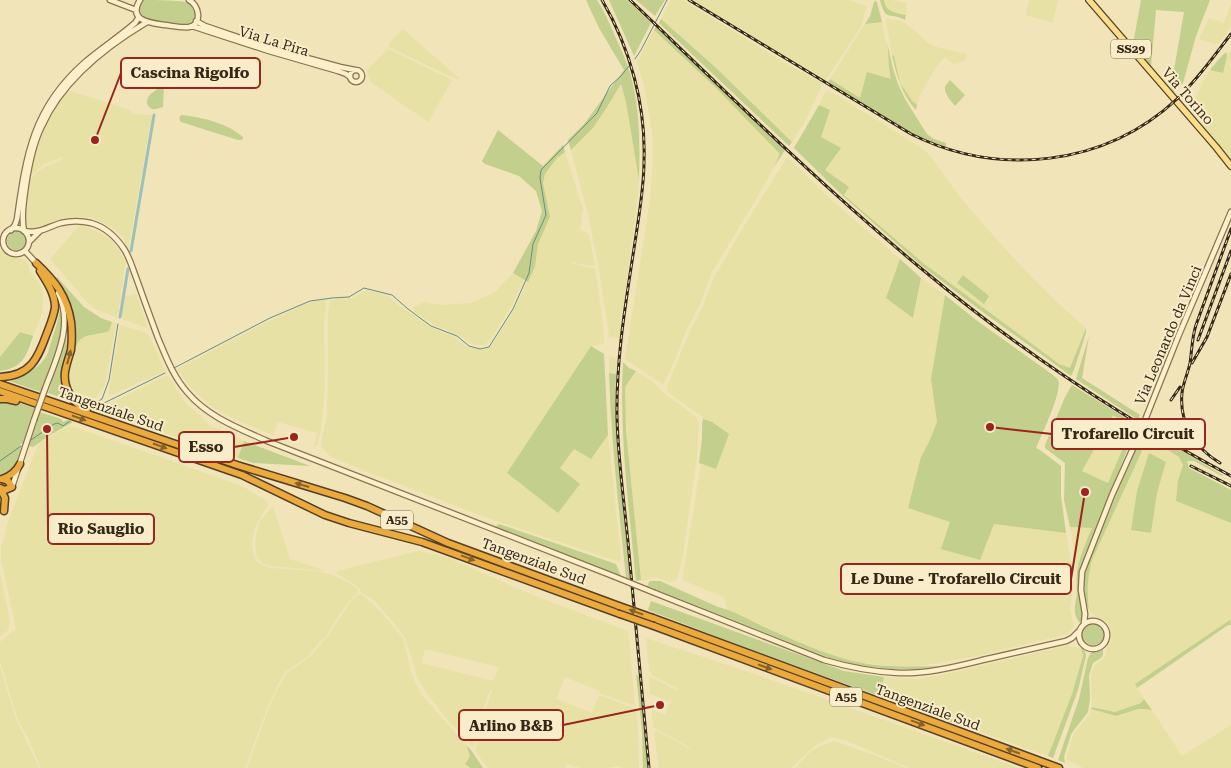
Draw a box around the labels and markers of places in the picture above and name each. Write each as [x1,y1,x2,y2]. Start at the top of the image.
callout: Cascina Rigolfo [121,58,260,88]
callout: Trofarello Circuit [1052,419,1205,449]
callout: Esso [179,432,234,462]
callout: Rio Sauglio [48,514,154,544]
callout: Le Dune - Trofarello Circuit [841,564,1071,594]
callout: Arlino B&B [459,710,563,740]

